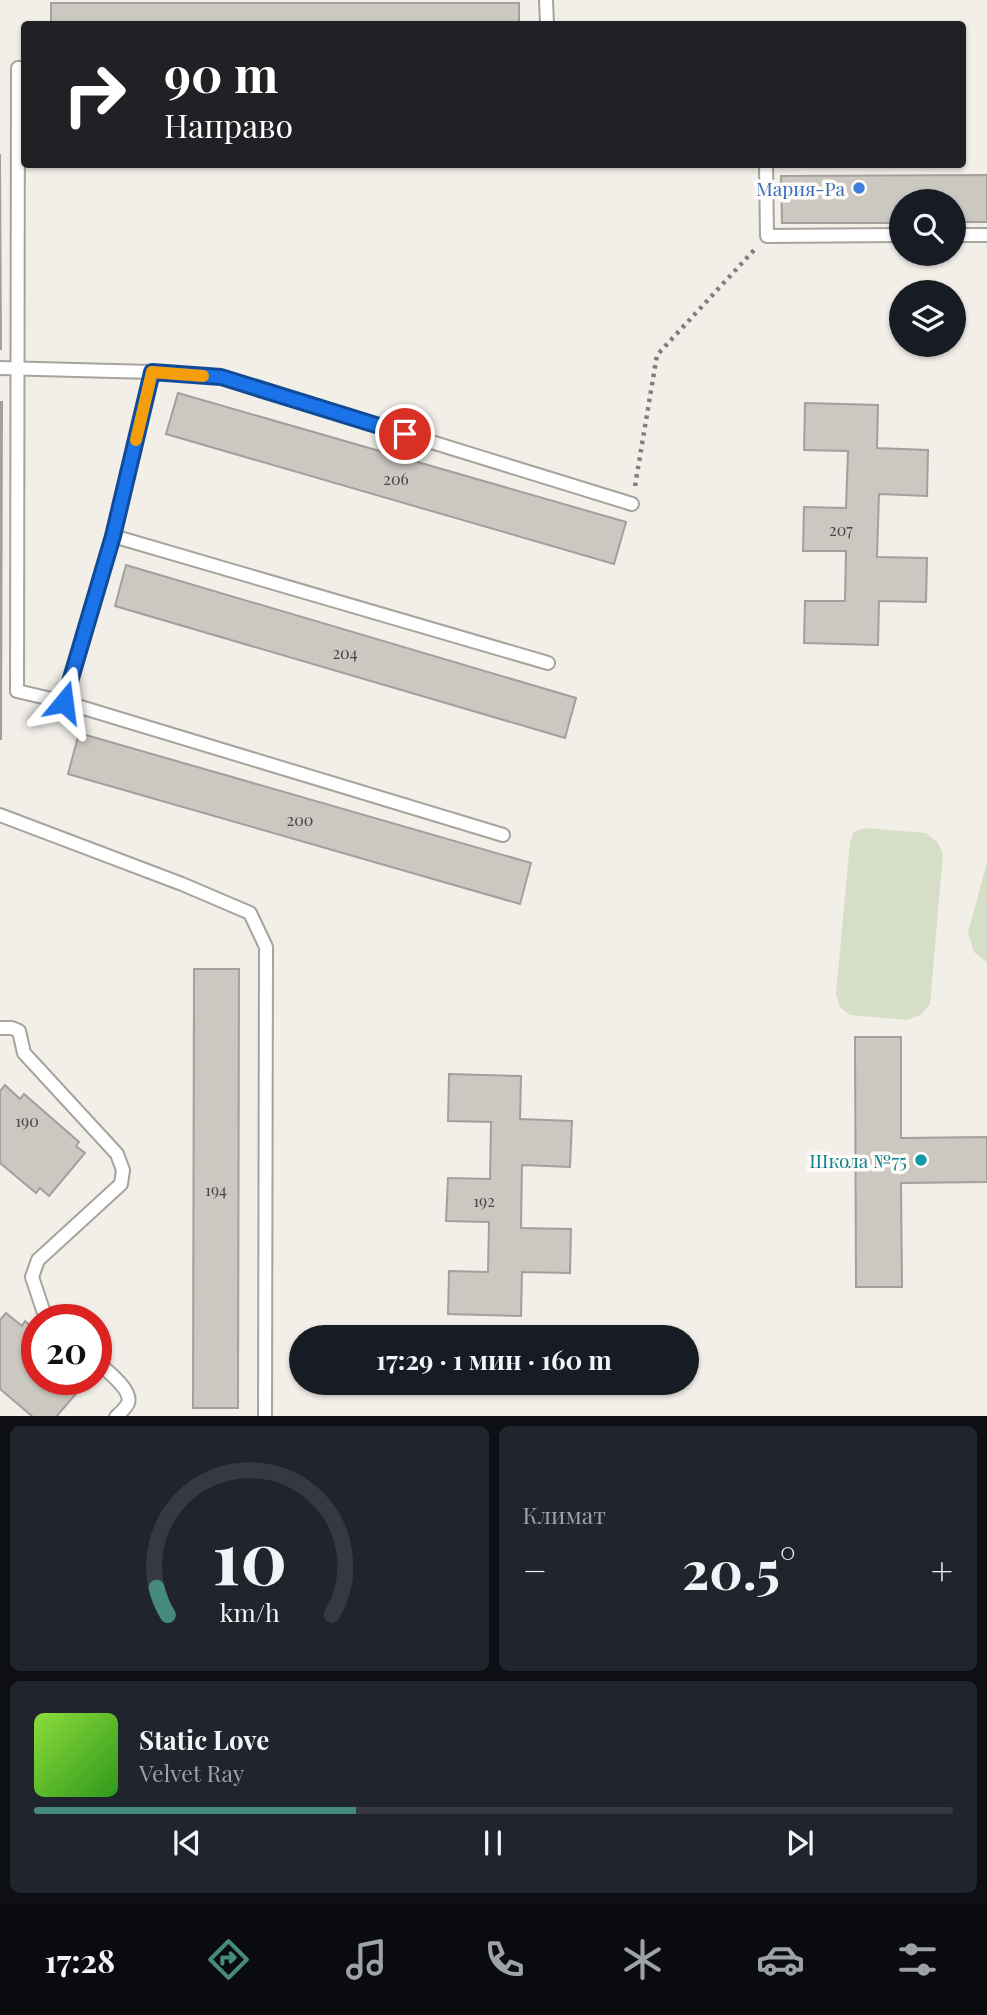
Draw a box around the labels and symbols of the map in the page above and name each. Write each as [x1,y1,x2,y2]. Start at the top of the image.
place label: Мария-Ра [756,175,846,201]
marker: Мария-Ра [851,180,867,196]
pin [375,404,435,464]
house number: 206 [383,468,409,489]
house number: 207 [829,519,853,540]
house number: 204 [332,642,358,663]
position arrow [27,665,101,739]
house number: 200 [287,809,313,830]
house number: 190 [15,1110,39,1131]
place label: Школа №75 [809,1147,907,1173]
marker: Школа №75 [913,1152,929,1168]
house number: 194 [205,1179,227,1200]
house number: 192 [473,1190,495,1211]
speed limit sign: 20 [21,1304,112,1395]

